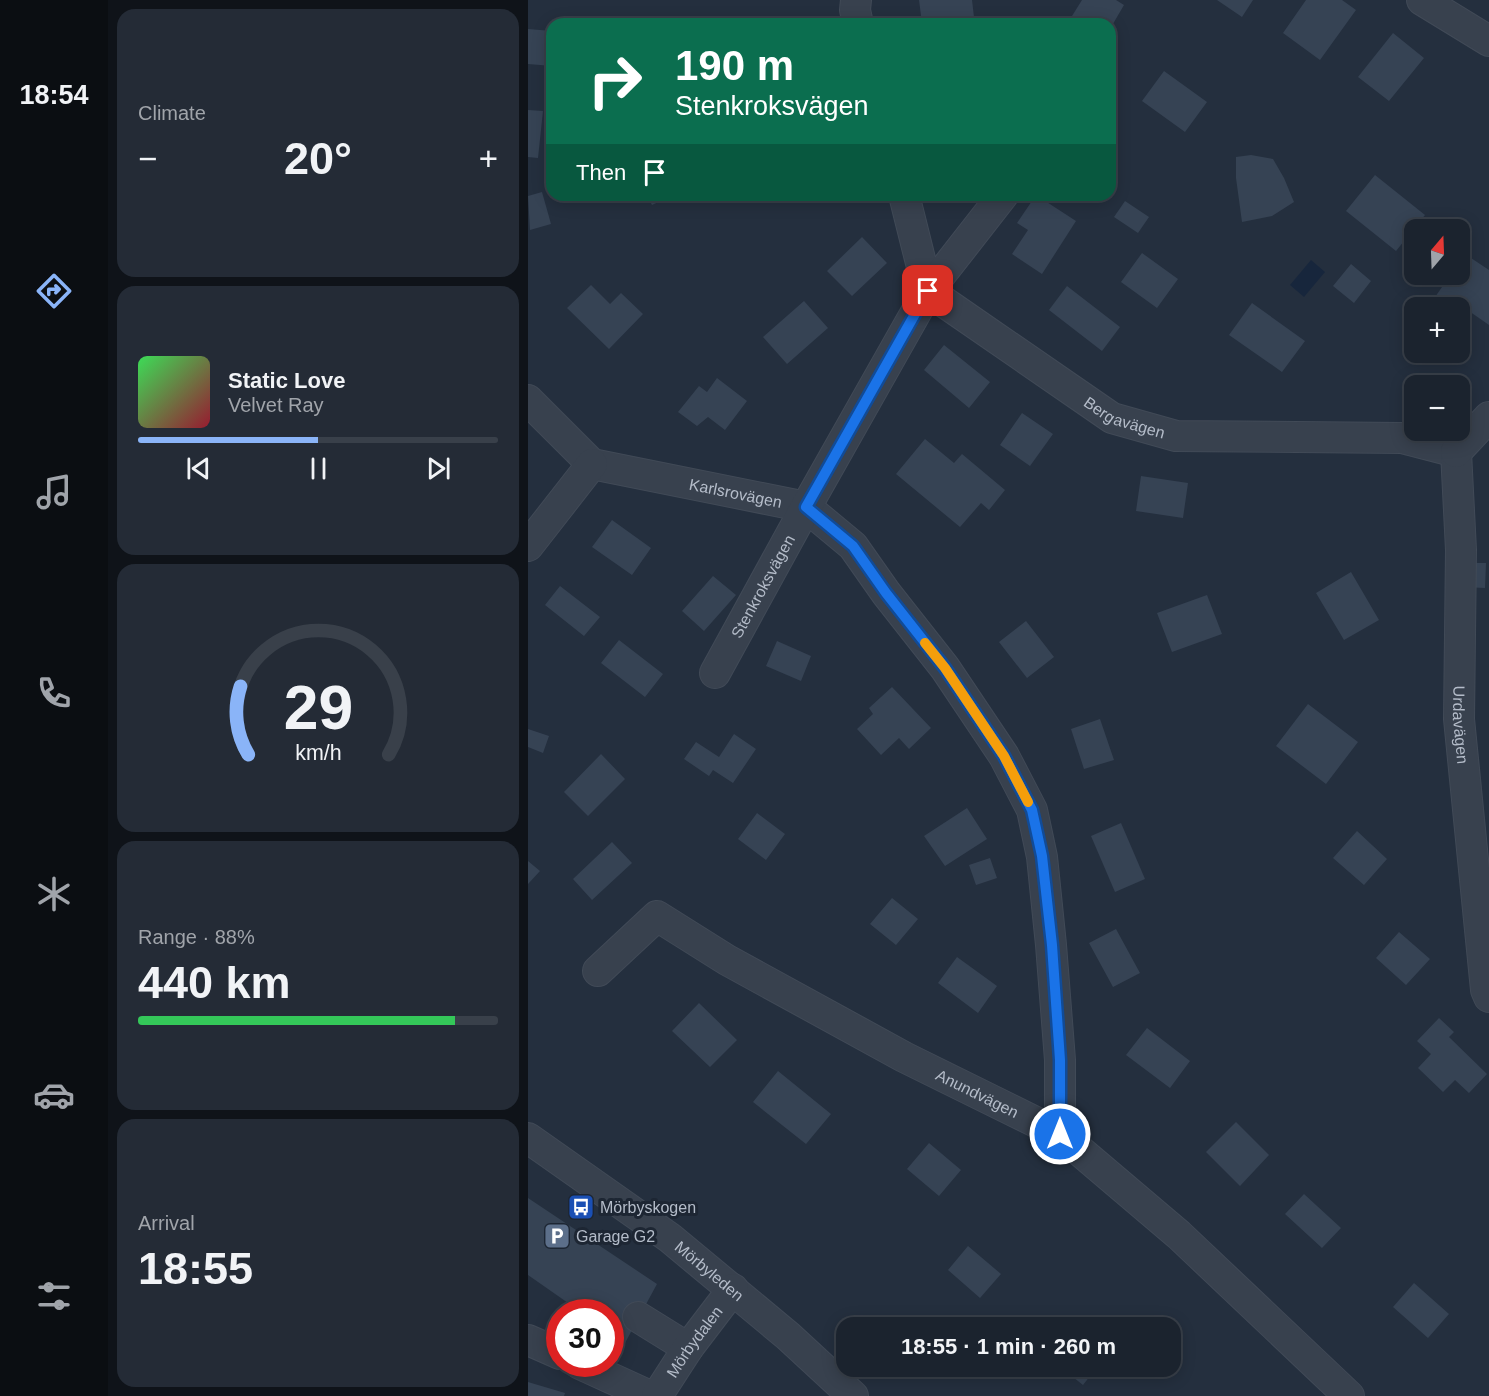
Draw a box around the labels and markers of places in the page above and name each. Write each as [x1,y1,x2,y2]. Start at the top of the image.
pin [902,265,953,316]
bus stop icon: Mörbyskogen [566,1192,596,1222]
place label: Mörbyskogen [600,1199,696,1216]
parking icon: Garage G2 [542,1221,572,1251]
place label: Garage G2 [576,1228,655,1245]

